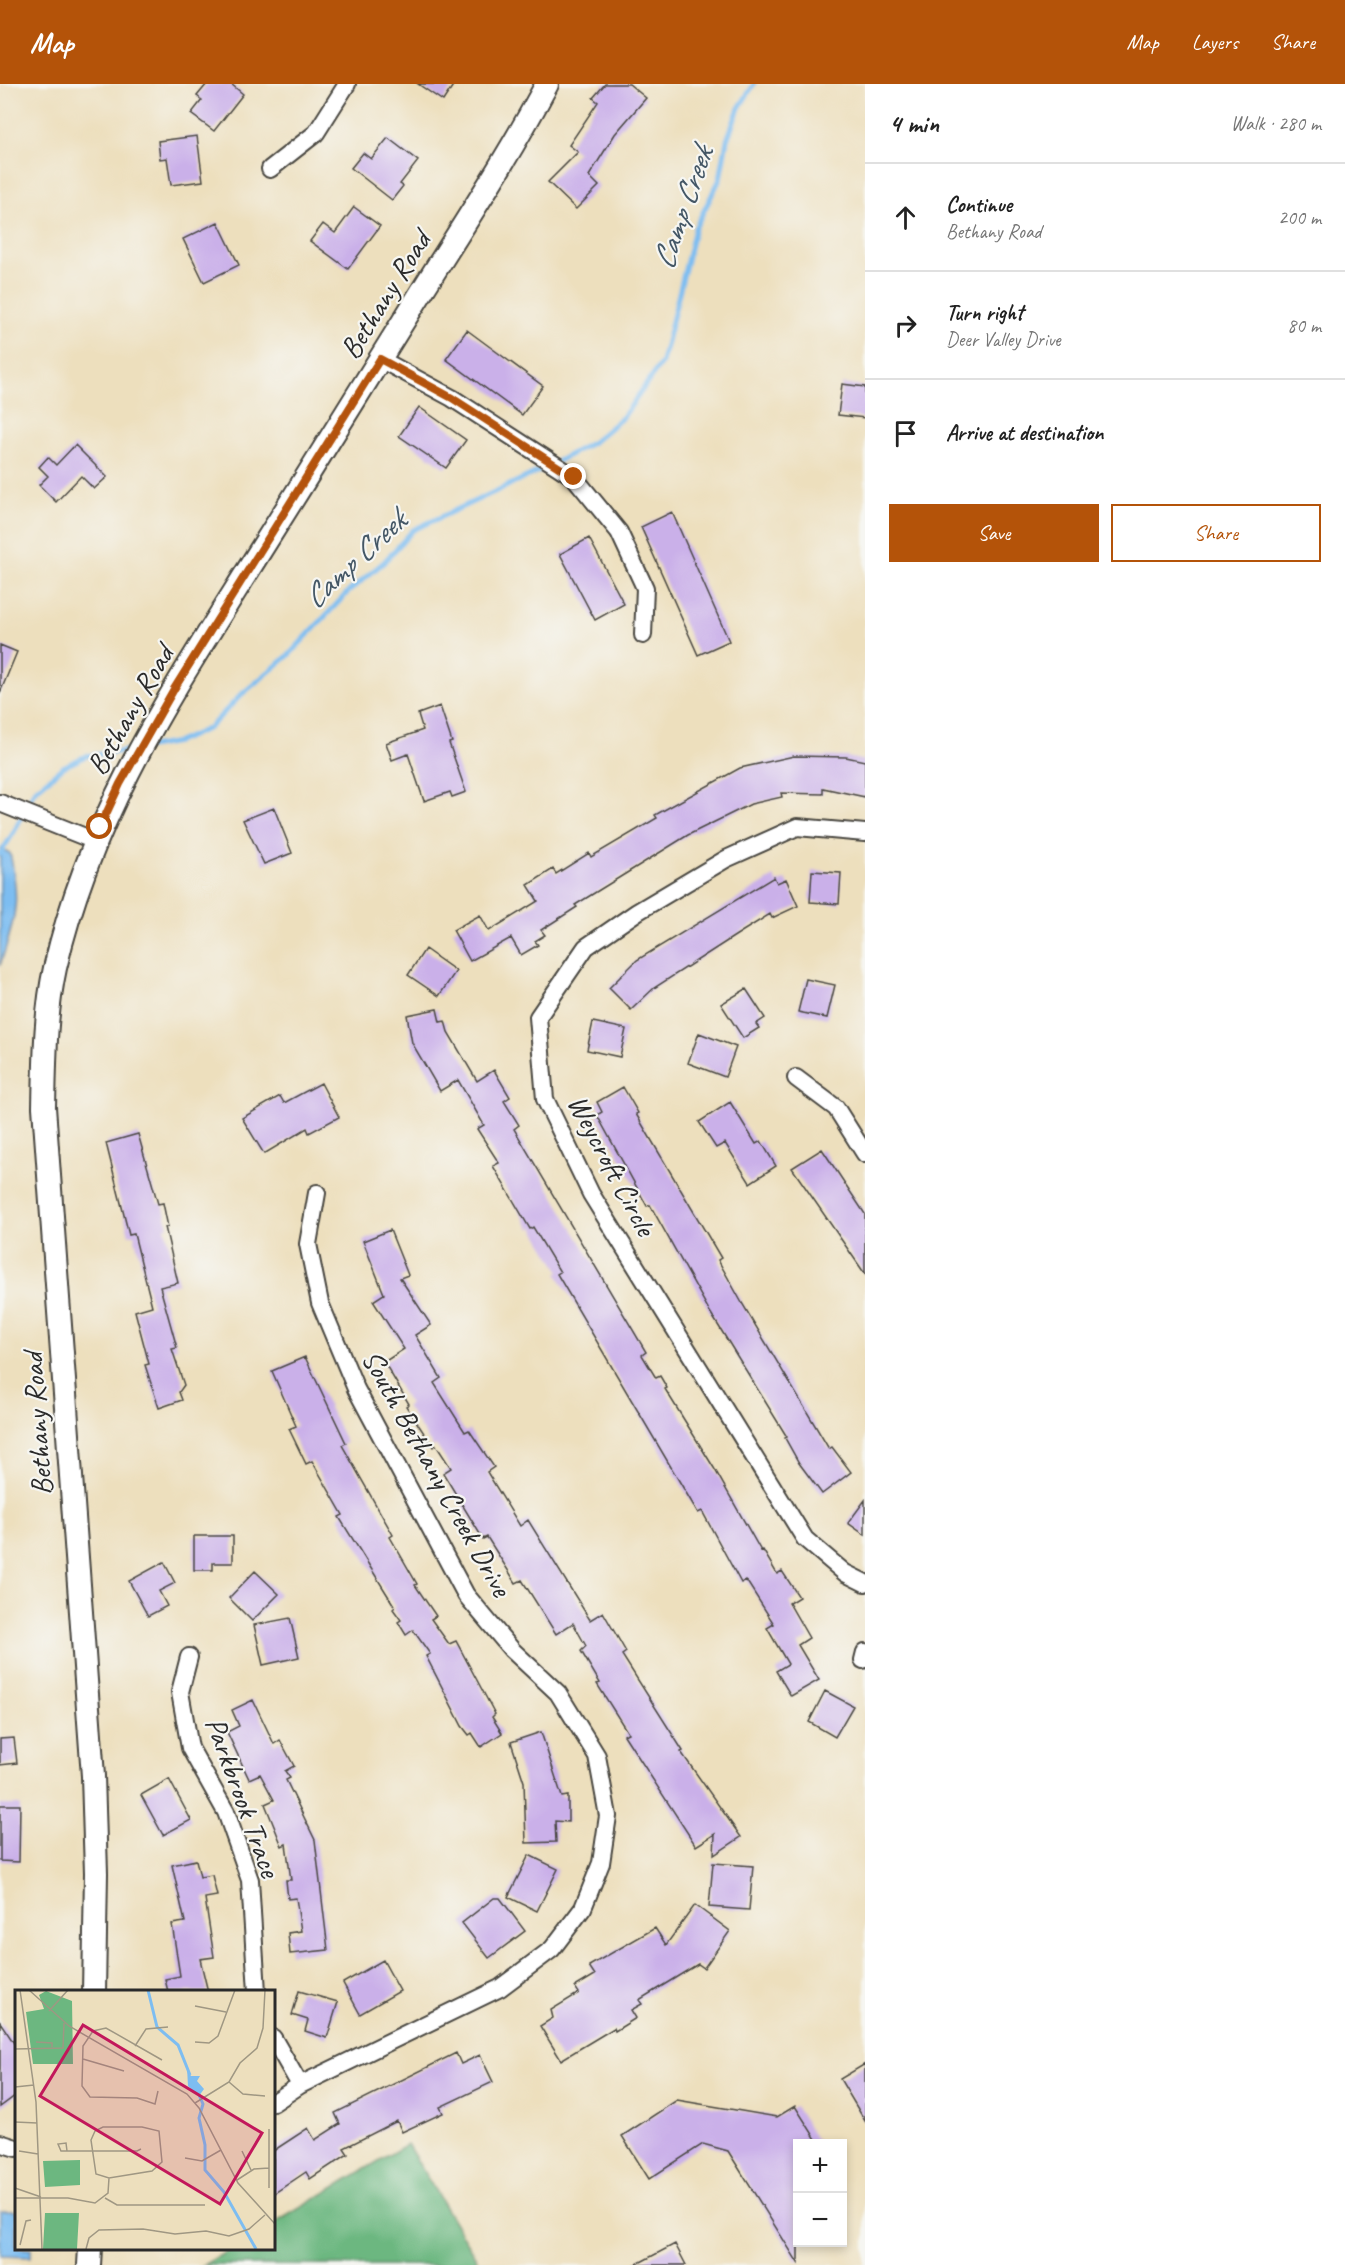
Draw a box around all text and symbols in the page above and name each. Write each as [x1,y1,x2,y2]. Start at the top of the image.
text: Map [30,25,73,60]
text: Map [1126,29,1159,55]
text: Layers [1192,29,1238,55]
text: Share [1271,29,1315,55]
text: 4 min [889,107,939,140]
text: Walk · 280 m [1231,111,1321,136]
water label: Camp Creek [643,137,724,275]
text: Continue [946,191,1012,219]
icon: ahead [889,201,922,234]
text: 200 m [1278,205,1321,230]
text: Bethany Road [946,219,1041,244]
street label: Bethany Road [331,221,441,366]
text: Turn right [946,299,1023,327]
icon: right [889,309,922,342]
text: 80 m [1287,313,1321,338]
text: Deer Valley Drive [946,327,1061,352]
icon: arrive [889,417,922,450]
text: Arrive at destination [946,419,1103,447]
route end [560,463,586,489]
water label: Camp Creek [294,498,418,617]
button: Save [889,504,1099,562]
button: Share [1111,504,1321,562]
street label: Bethany Road [78,635,184,782]
route start [86,813,112,839]
street label: Weycroft Circle [559,1088,666,1244]
street label: South Bethany Creek Drive [353,1343,522,1605]
street label: Bethany Road [13,1347,61,1497]
street label: Parkbrook Trace [197,1712,290,1884]
inset map [15,1990,274,2250]
map controls [793,2139,847,2247]
button: + [793,2139,847,2193]
button: − [793,2193,847,2247]

